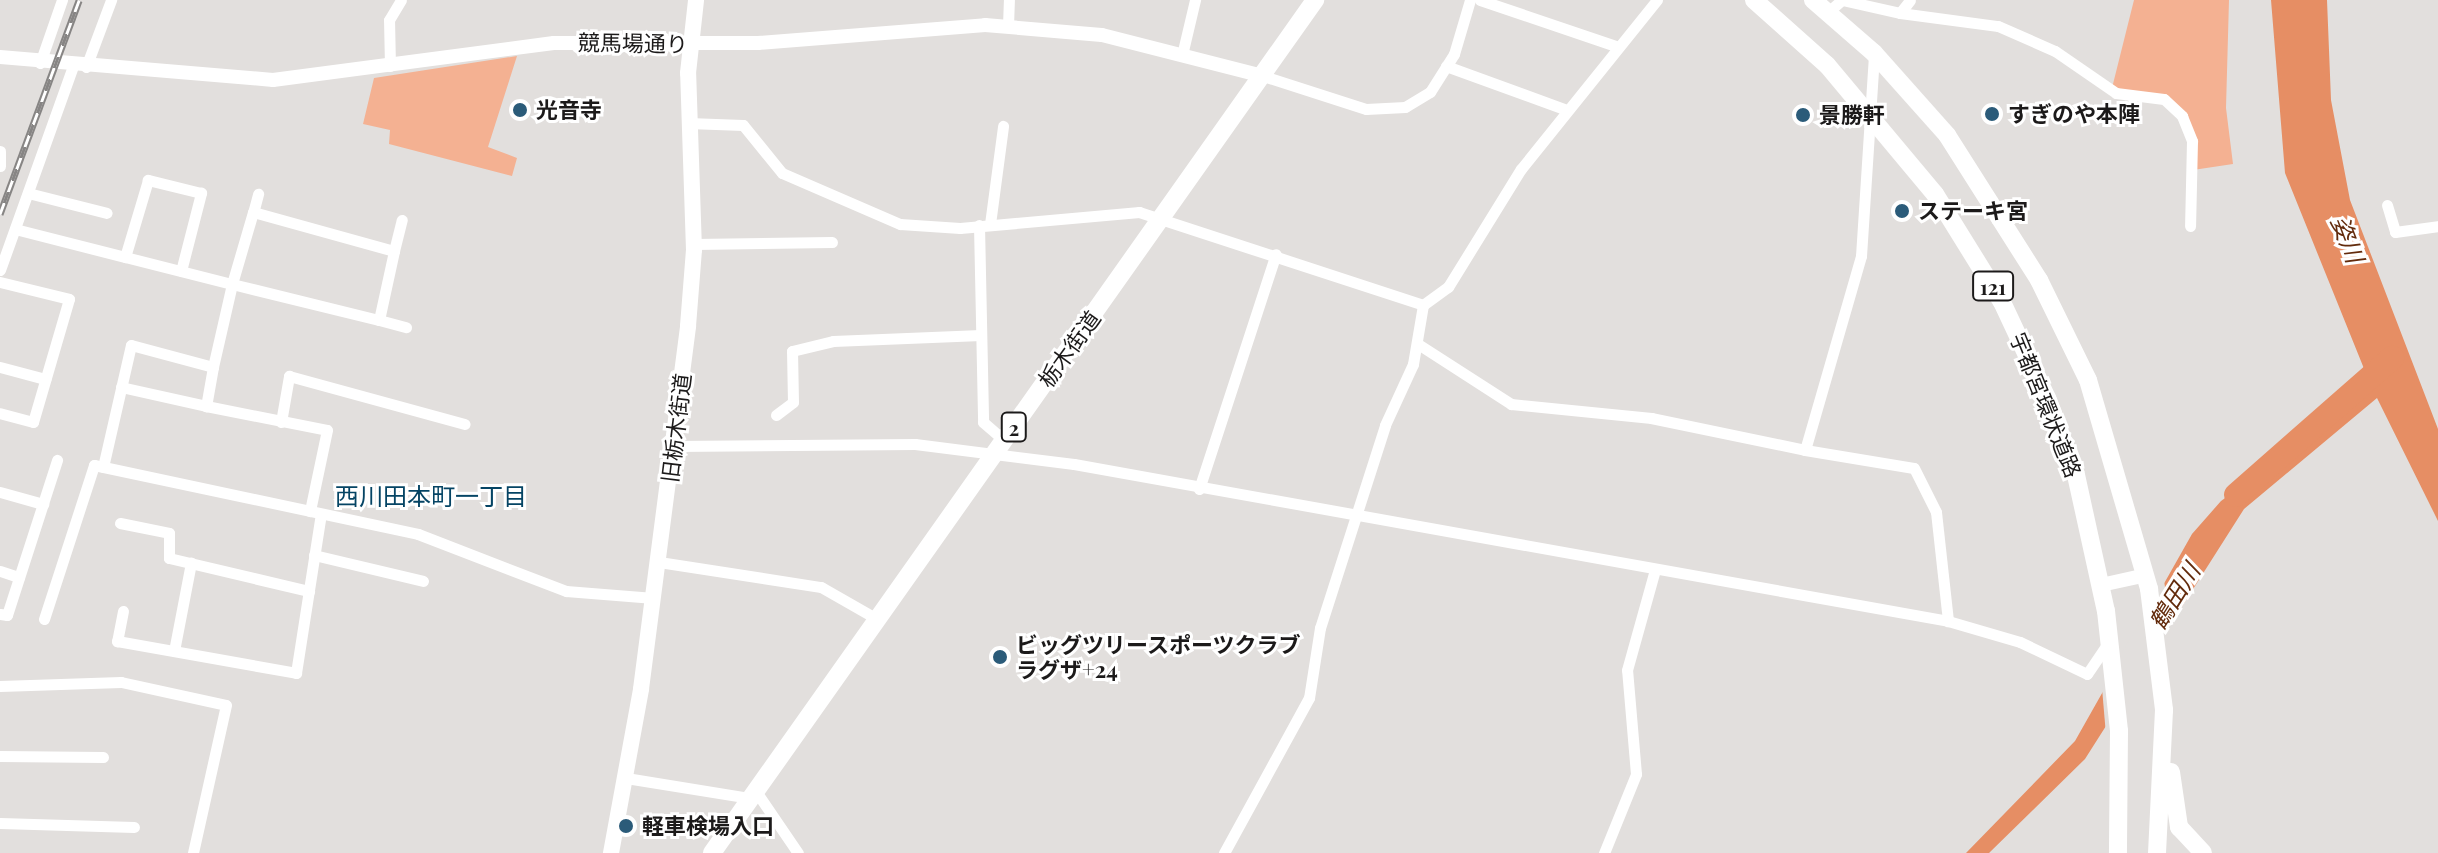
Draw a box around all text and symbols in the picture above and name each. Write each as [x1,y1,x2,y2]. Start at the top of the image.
street label: 競馬場通り [578,29,688,57]
place label: 光音寺 [536,97,602,123]
marker: 光音寺 [511,101,529,119]
place label: すぎのや本陣 [2008,101,2140,127]
place label: 景勝軒 [1819,102,1885,128]
marker: すぎのや本陣 [1983,105,2001,123]
marker: 景勝軒 [1794,106,1812,124]
place label: ステーキ宮 [1918,198,2028,224]
marker: ステーキ宮 [1893,202,1911,220]
water label: 姿川 [2326,211,2370,267]
road number: 121 [1971,270,2015,302]
street label: 栃木街道 [1032,306,1106,392]
street label: 宇都宮環状道路 [2005,329,2087,481]
street label: 旧栃木街道 [656,372,696,484]
road number: 2 [1000,411,1028,443]
district label: 西川田本町一丁目 [335,482,527,510]
water label: 鶴田川 [2143,558,2205,634]
place label: ビッグツリースポーツクラブ ラグザ+24 [1016,631,1302,682]
marker: ビッグツリースポーツクラブ ラグザ+24 [991,648,1009,666]
place label: 軽車検場入口 [642,813,774,839]
marker: 軽車検場入口 [617,817,635,835]

